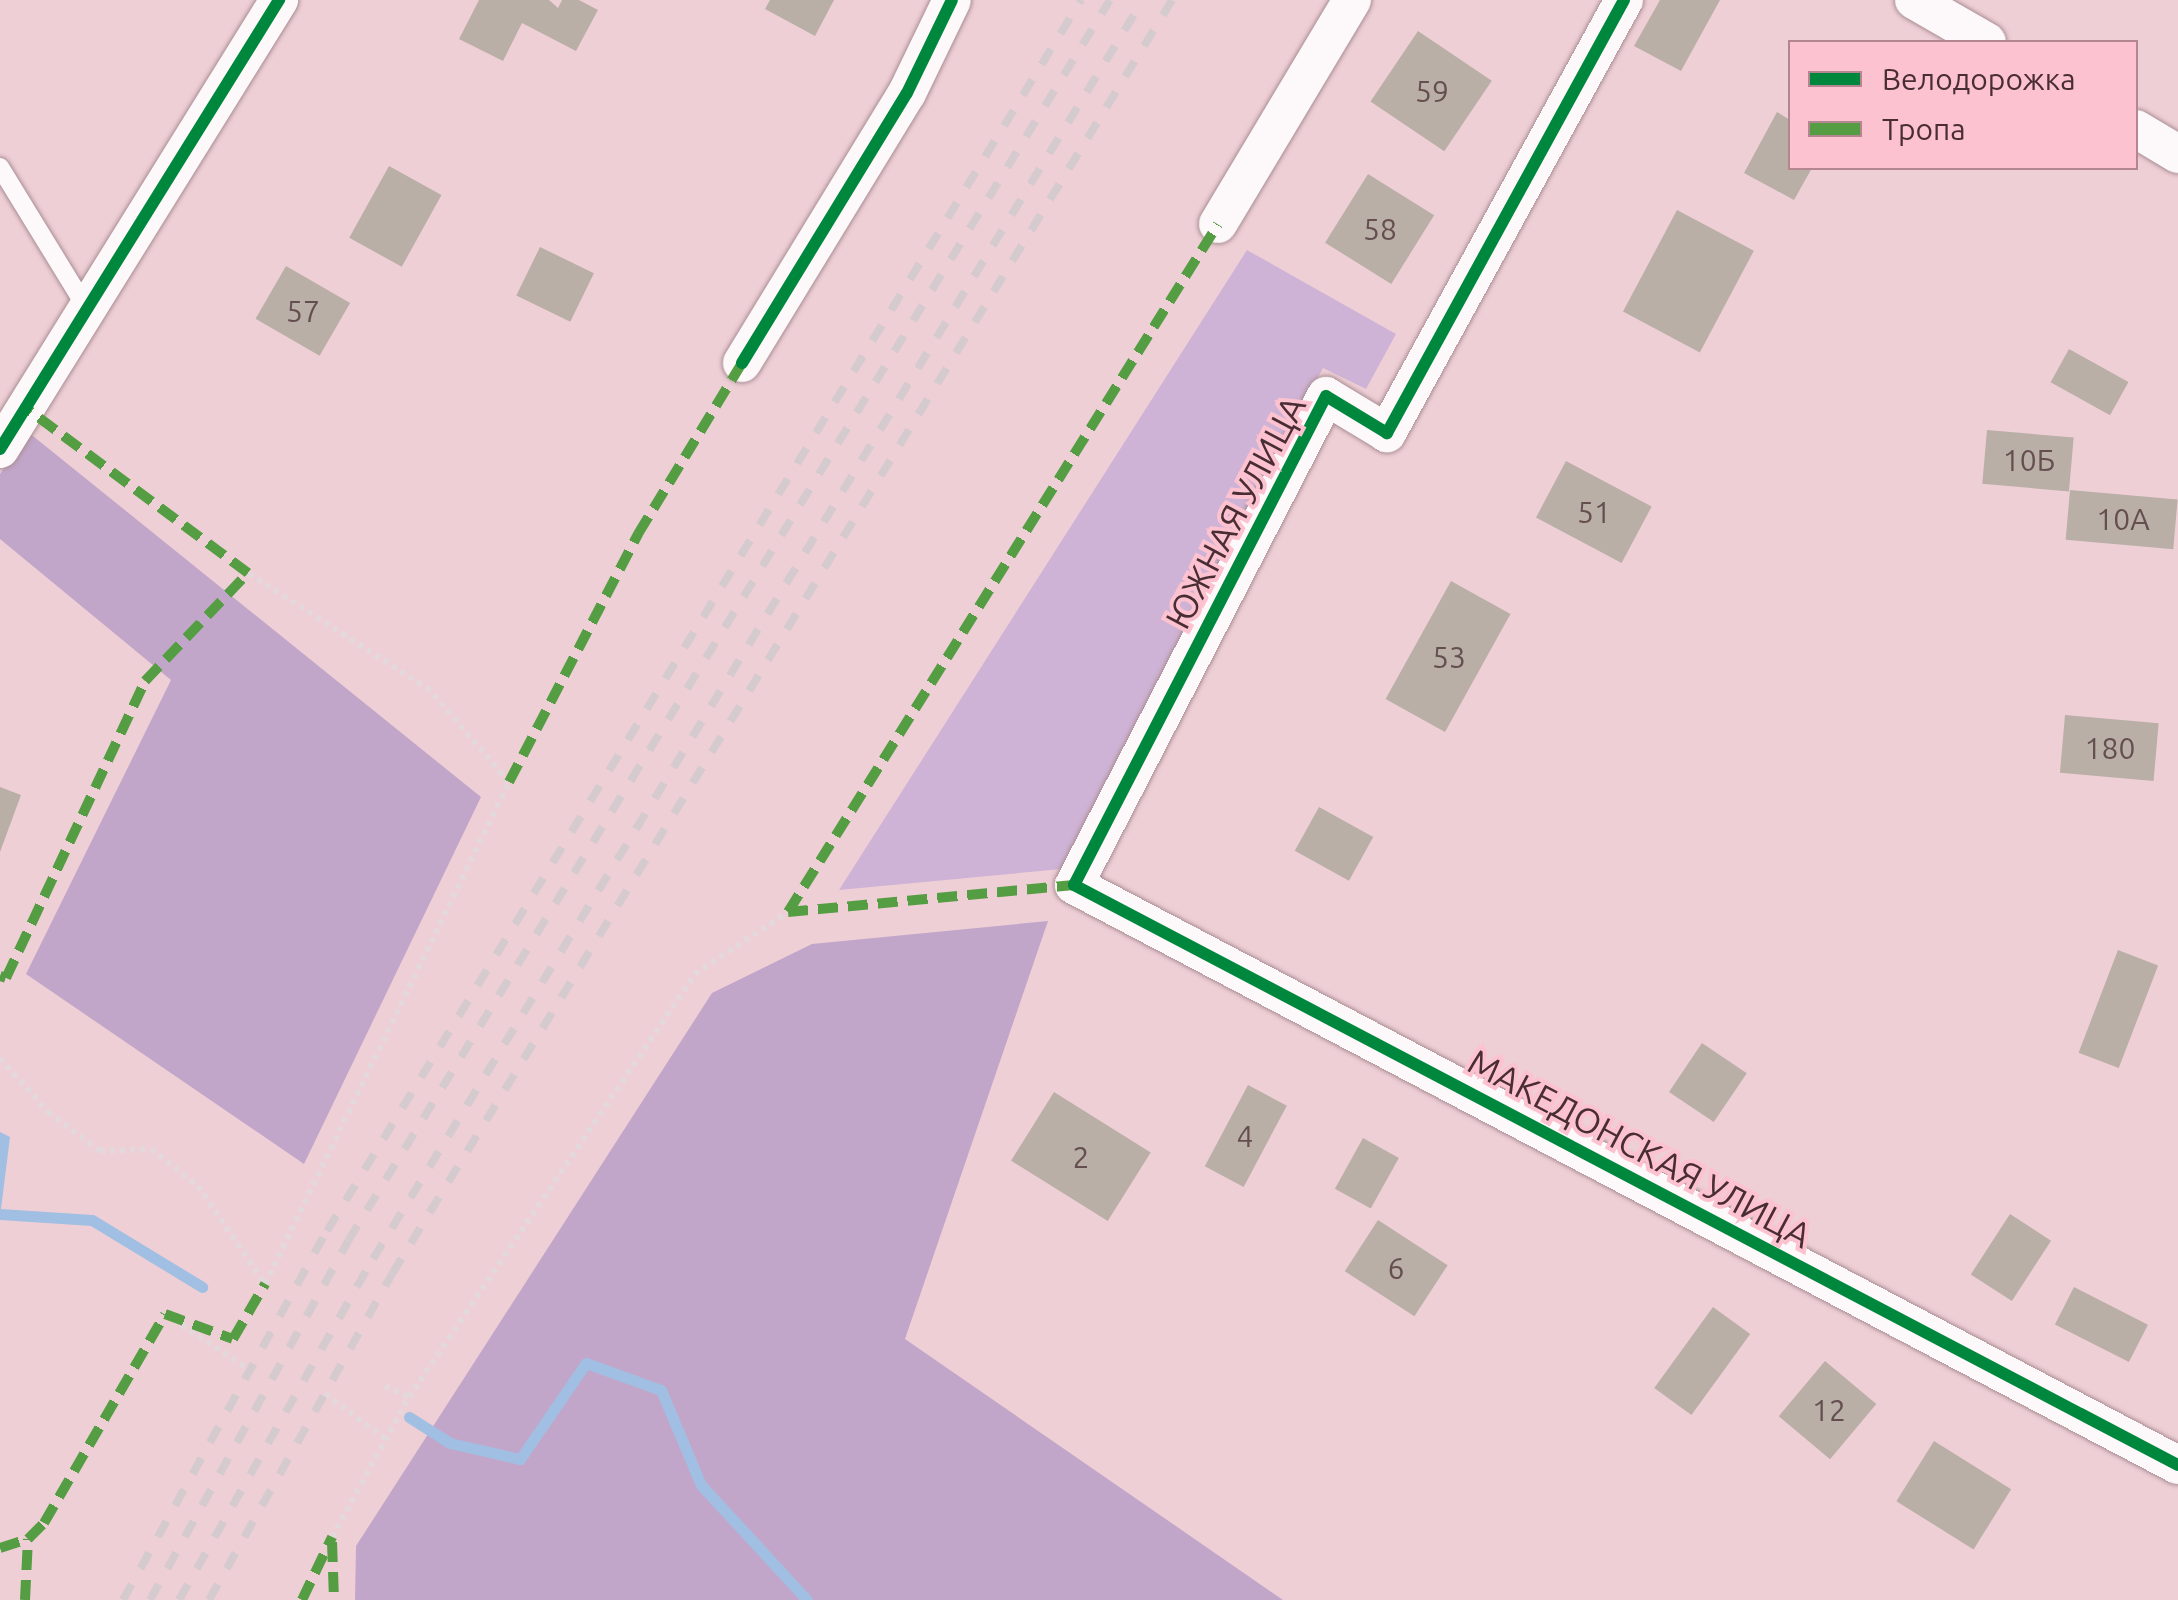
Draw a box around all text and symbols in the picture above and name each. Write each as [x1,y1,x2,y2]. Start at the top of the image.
legend [1788,40,2138,170]
text: Велодорожка [1882,62,2076,96]
house number: 59 [1415,73,1449,109]
text: Тропа [1882,112,1966,146]
house number: 58 [1363,211,1397,247]
house number: 57 [286,293,320,329]
street label: ЮЖНАЯ УЛИЦА [1156,388,1314,636]
house number: 10Б [2003,442,2055,478]
house number: 51 [1577,494,1611,530]
house number: 10А [2096,501,2150,537]
house number: 53 [1432,639,1466,675]
house number: 180 [2085,730,2135,766]
street label: МАКЕДОНСКАЯ УЛИЦА [1461,1040,1819,1256]
house number: 4 [1237,1118,1253,1154]
house number: 2 [1073,1139,1089,1175]
house number: 6 [1388,1250,1404,1286]
house number: 12 [1812,1392,1846,1428]

